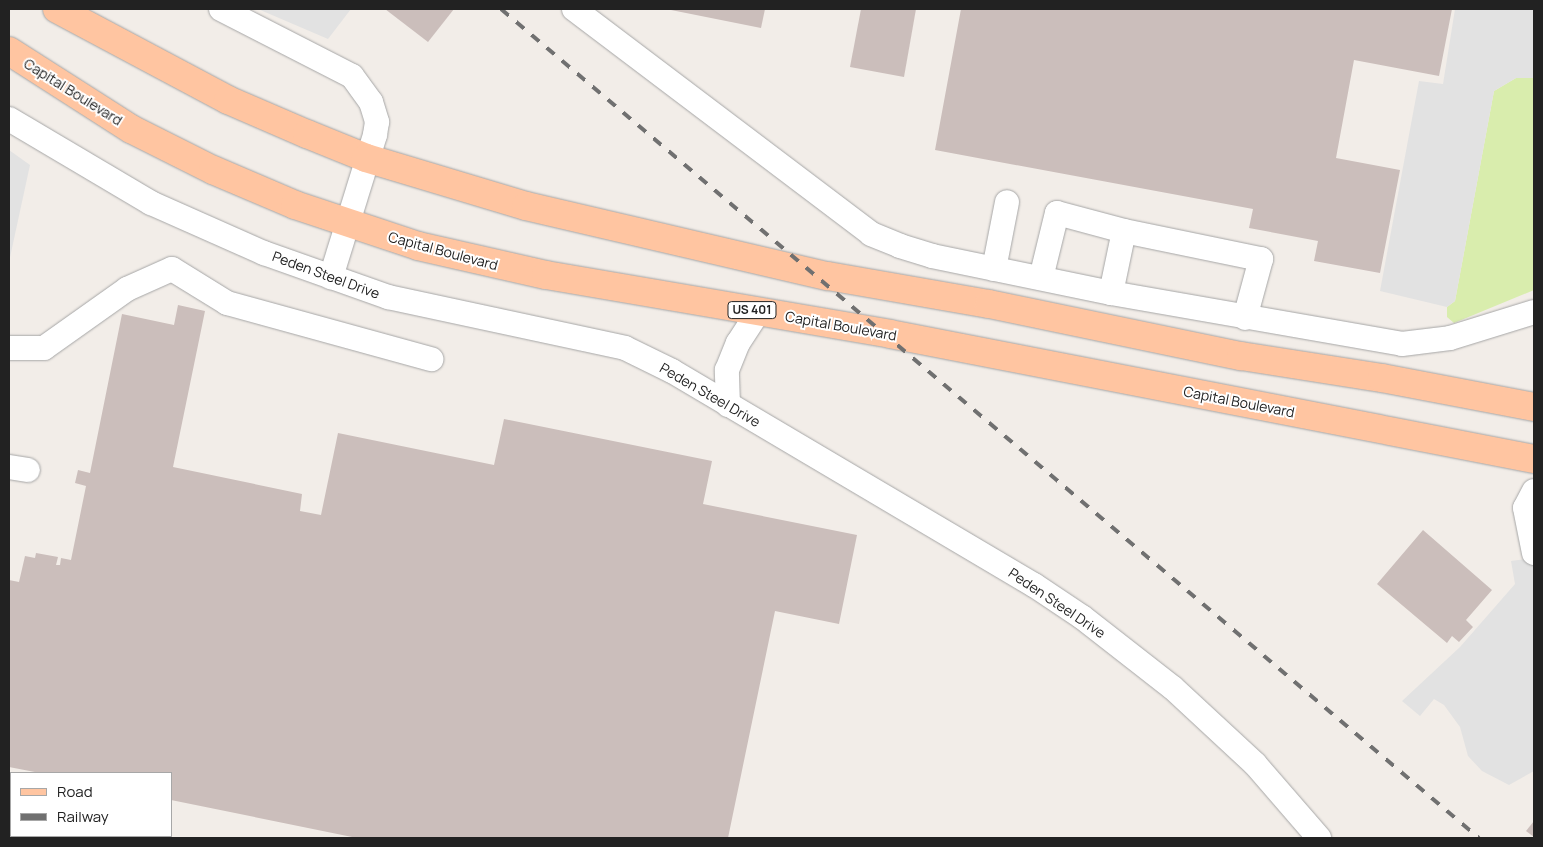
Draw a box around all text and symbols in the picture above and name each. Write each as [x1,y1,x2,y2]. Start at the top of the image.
street label: Capital Boulevard [21,55,125,129]
street label: Capital Boulevard [386,228,500,274]
street label: Peden Steel Drive [270,248,382,302]
road number: US 401 [727,300,777,320]
street label: Capital Boulevard [784,308,898,344]
street label: Peden Steel Drive [657,359,763,431]
street label: Capital Boulevard [1182,383,1296,421]
street label: Peden Steel Drive [1005,564,1109,642]
legend [10,772,172,837]
text: Road [57,781,93,802]
text: Railway [57,806,109,827]

